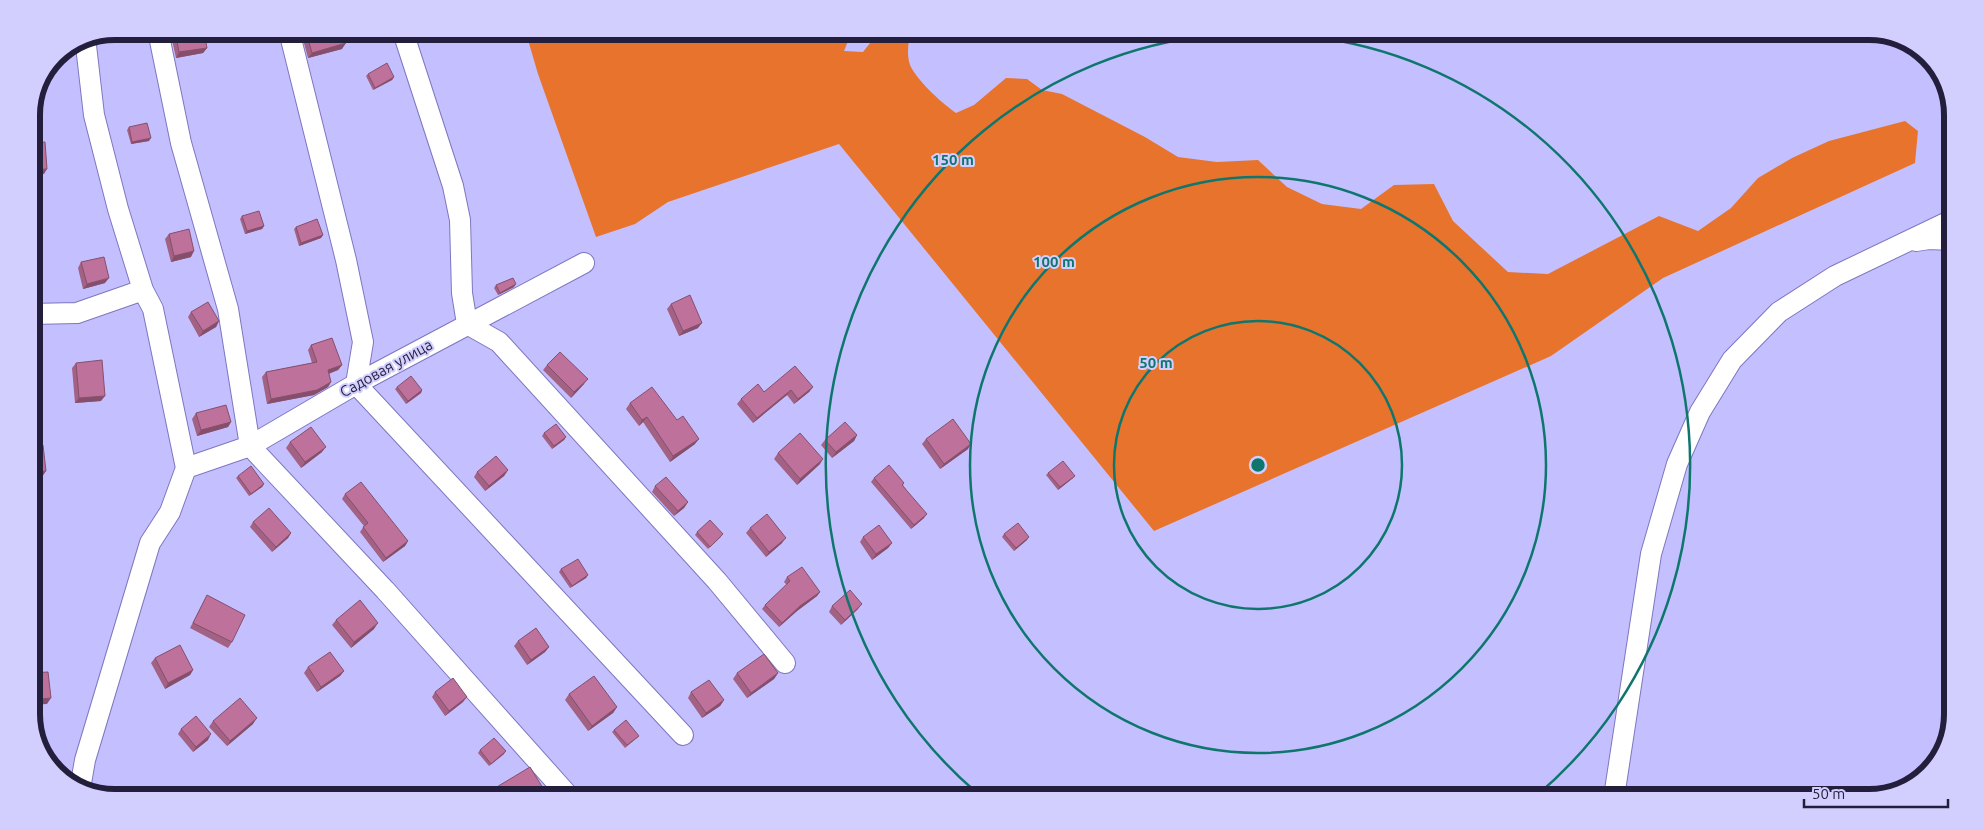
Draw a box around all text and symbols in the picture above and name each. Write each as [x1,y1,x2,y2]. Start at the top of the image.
text: 150 m [932,151,974,168]
text: 100 m [1033,253,1075,270]
street label: Садовая улица [337,336,435,400]
text: 50 m [1139,354,1173,371]
centre of rings [1249,456,1267,474]
scale bar [1804,776,1948,808]
text: 50 m [1812,785,1845,802]

